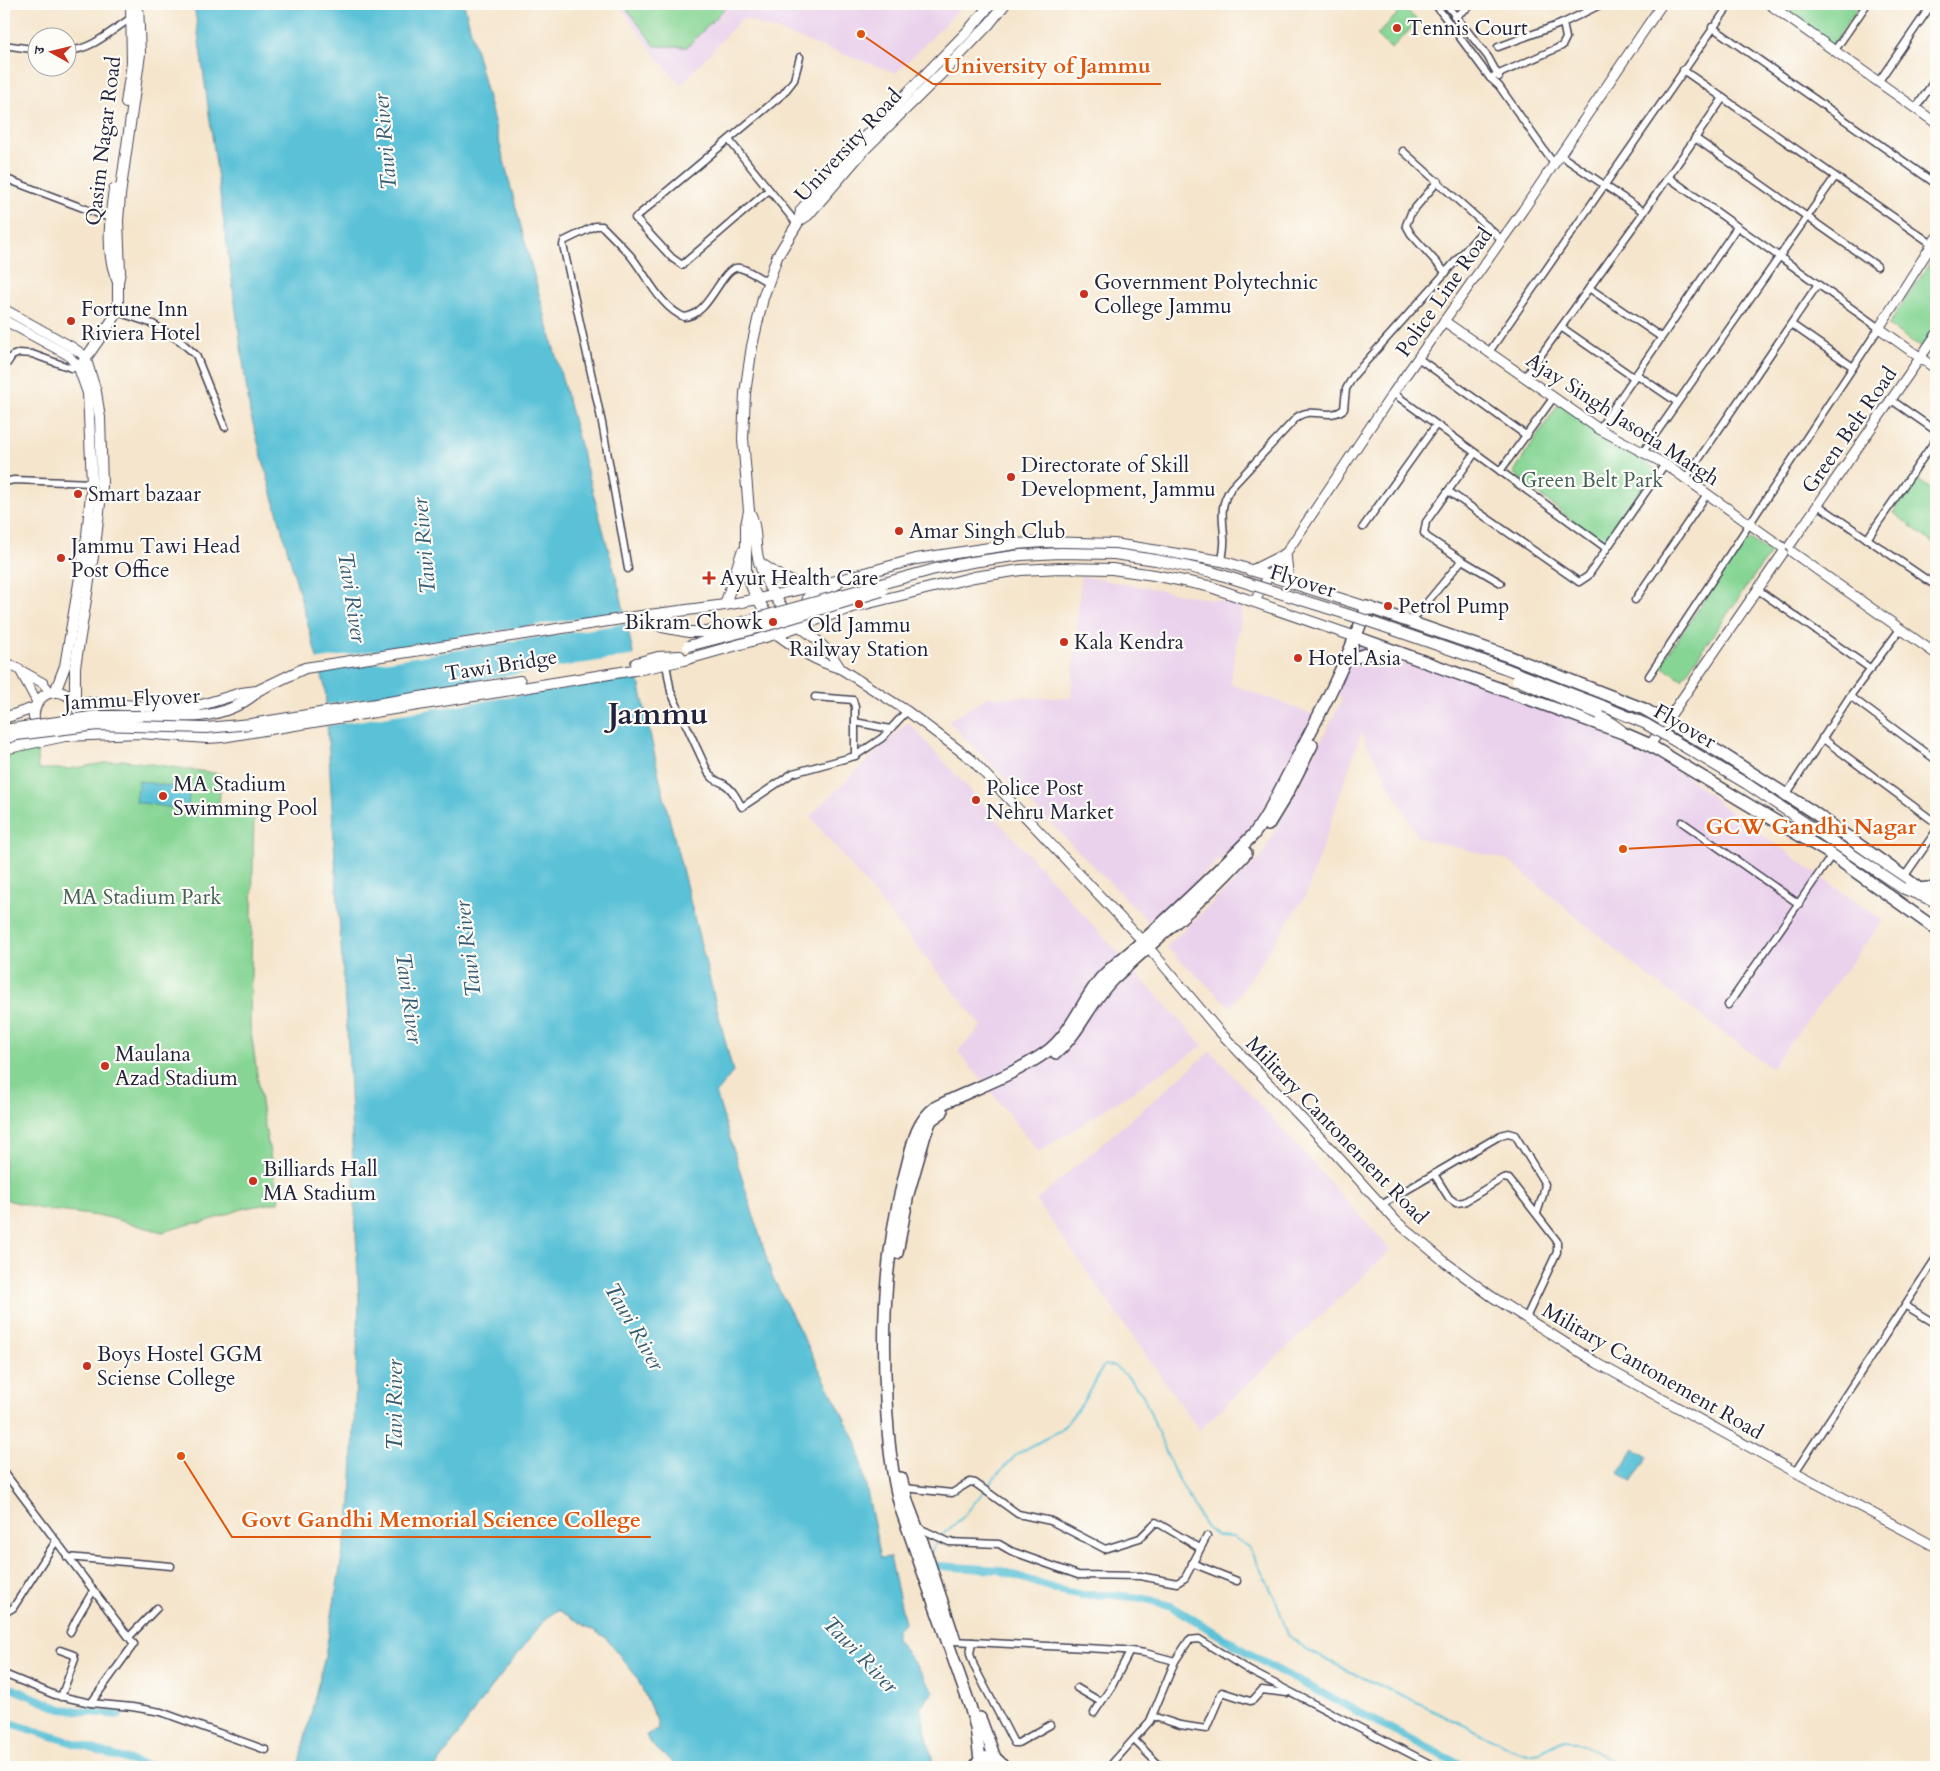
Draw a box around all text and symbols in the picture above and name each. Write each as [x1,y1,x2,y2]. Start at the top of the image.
place label: Tennis Court [1407,14,1528,43]
marker: Tennis Court [1391,22,1403,34]
north arrow [28,28,78,78]
text: उ [30,45,50,56]
callout: University of Jammu [933,47,1161,84]
text: University of Jammu [943,51,1151,81]
street label: Qasim Nagar Road [79,55,128,228]
street label: University Road [788,82,909,208]
water label: Tawi River [366,92,404,192]
street label: Police Line Road [1389,222,1500,363]
place label: Government Polytechnic College Jammu [1094,268,1318,321]
marker: Government Polytechnic College Jammu [1078,288,1090,300]
place label: Fortune Inn Riviera Hotel [81,295,200,348]
marker: Fortune Inn Riviera Hotel [65,315,77,327]
street label: Ajay Singh Jasotia Margh [1520,346,1726,493]
street label: Green Belt Road [1795,361,1904,499]
place label: Directorate of Skill Development, Jammu [1021,451,1216,504]
park label: Green Belt Park [1521,466,1664,495]
marker: Directorate of Skill Development, Jammu [1005,471,1017,483]
place label: Smart bazaar [88,480,201,509]
marker: Smart bazaar [72,488,84,500]
water label: Tawi River [405,496,443,596]
place label: Amar Singh Club [909,517,1066,546]
marker: Amar Singh Club [893,525,905,537]
place label: Jammu Tawi Head Post Office [68,532,240,585]
water label: Tavi River [330,550,374,645]
marker: Jammu Tawi Head Post Office [55,552,67,564]
street label: Flyover [1266,558,1340,605]
place label: Ayur Health Care [720,564,879,593]
marker: Ayur Health Care [702,571,716,585]
place label: Petrol Pump [1398,592,1509,621]
marker: Old Jammu Railway Station [853,598,865,610]
marker: Petrol Pump [1382,600,1394,612]
place label: Bikram Chowk [624,608,764,637]
place label: Old Jammu Railway Station [789,611,929,664]
marker: Bikram Chowk [767,616,779,628]
place label: Kala Kendra [1074,628,1184,657]
marker: Kala Kendra [1058,636,1070,648]
street label: Tawi Bridge [443,642,559,689]
place label: Hotel Asia [1308,644,1401,673]
marker: Hotel Asia [1292,652,1304,664]
street label: Jammu Flyover [60,681,201,718]
district label: Jammu [604,693,708,735]
street label: Flyover [1648,697,1722,756]
place label: MA Stadium Swimming Pool [173,770,318,823]
place label: Police Post Nehru Market [986,774,1114,827]
marker: MA Stadium Swimming Pool [157,790,169,802]
marker: Police Post Nehru Market [970,794,982,806]
callout: GCW Gandhi Nagar [1695,808,1926,845]
text: GCW Gandhi Nagar [1705,812,1917,842]
park label: MA Stadium Park [63,883,222,912]
water label: Tawi River [447,898,489,999]
water label: Tavi River [388,951,430,1046]
street label: Military Cantonement Road [1239,1030,1434,1231]
place label: Maulana Azad Stadium [115,1040,238,1093]
marker: Maulana Azad Stadium [99,1060,111,1072]
place label: Billiards Hall MA Stadium [263,1155,378,1208]
marker: Billiards Hall MA Stadium [247,1175,259,1187]
water label: Tawi River [597,1277,672,1377]
street label: Military Cantonement Road [1537,1296,1769,1447]
place label: Boys Hostel GGM Sciense College [97,1340,263,1393]
water label: Tavi River [380,1359,410,1451]
marker: Boys Hostel GGM Sciense College [81,1360,93,1372]
callout: Govt Gandhi Memorial Science College [232,1500,651,1537]
text: Govt Gandhi Memorial Science College [241,1505,641,1535]
water label: Tawi River [816,1609,905,1701]

